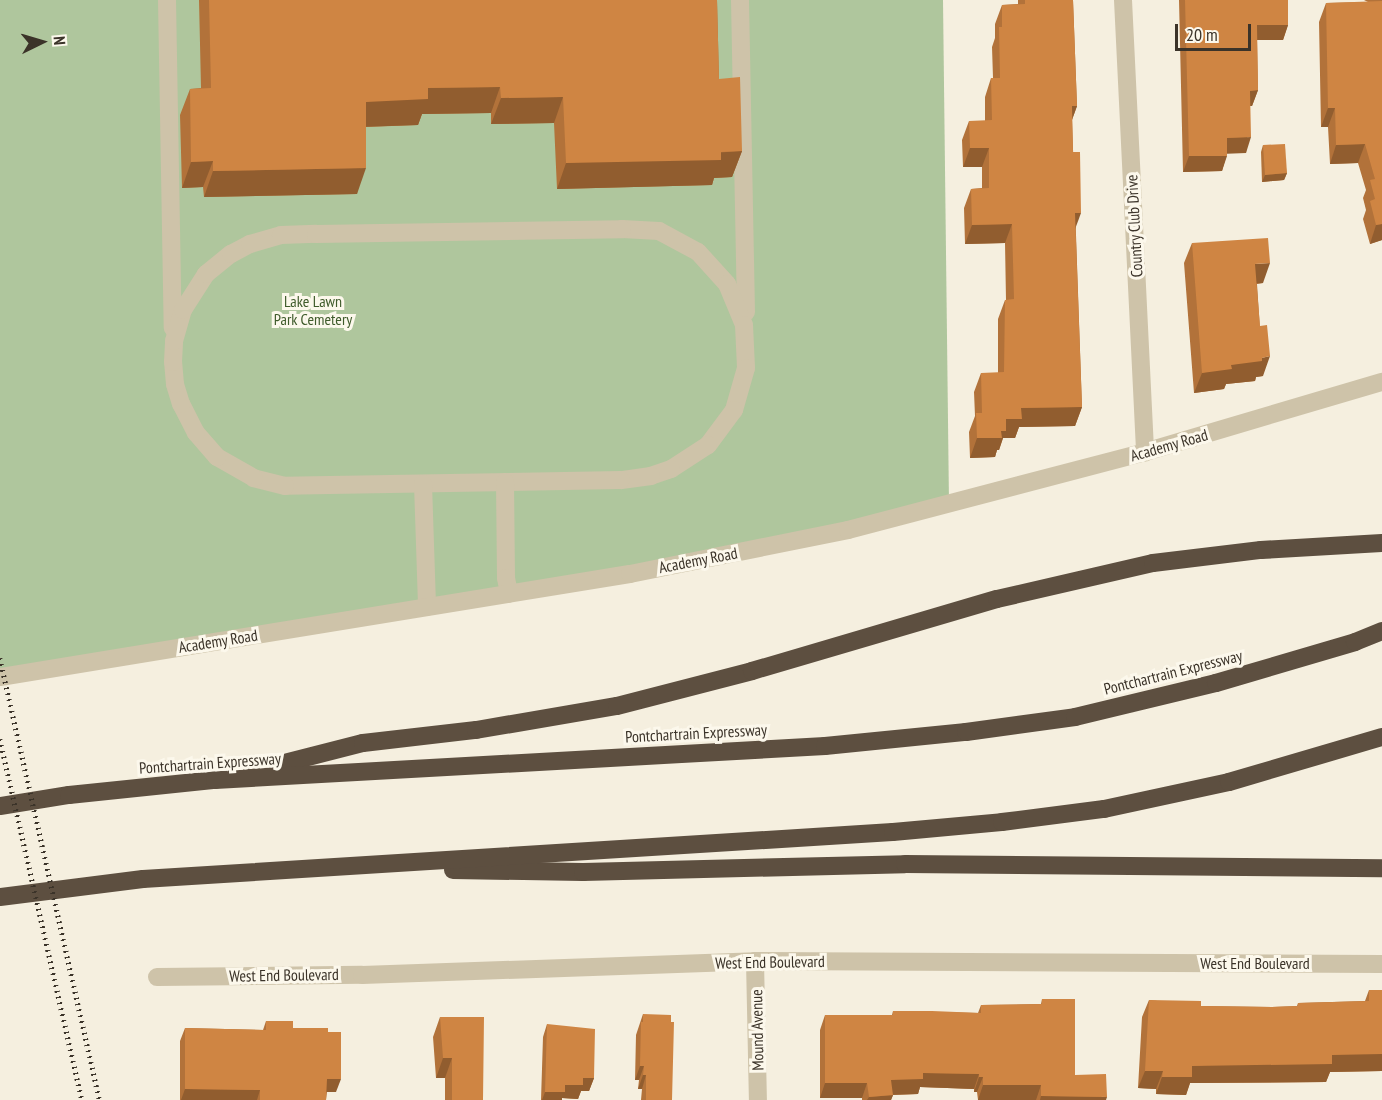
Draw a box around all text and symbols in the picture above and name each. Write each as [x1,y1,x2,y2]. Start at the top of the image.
north arrow [12,12,72,72]
scale bar [1178,12,1254,50]
text: 20 m [1186,23,1218,46]
text: N [50,35,70,46]
street label: Country Club Drive [1122,174,1146,278]
park label: Lake Lawn Park Cemetery [274,291,352,329]
street label: Academy Road [1128,425,1210,465]
street label: Academy Road [657,543,739,577]
street label: Academy Road [177,625,259,657]
street label: Pontchartrain Expressway [1102,646,1244,698]
street label: Pontchartrain Expressway [625,720,767,746]
street label: Pontchartrain Expressway [138,748,282,778]
street label: West End Boulevard [715,951,825,973]
street label: West End Boulevard [1200,953,1310,973]
street label: West End Boulevard [229,964,339,986]
street label: Mound Avenue [747,989,767,1071]

